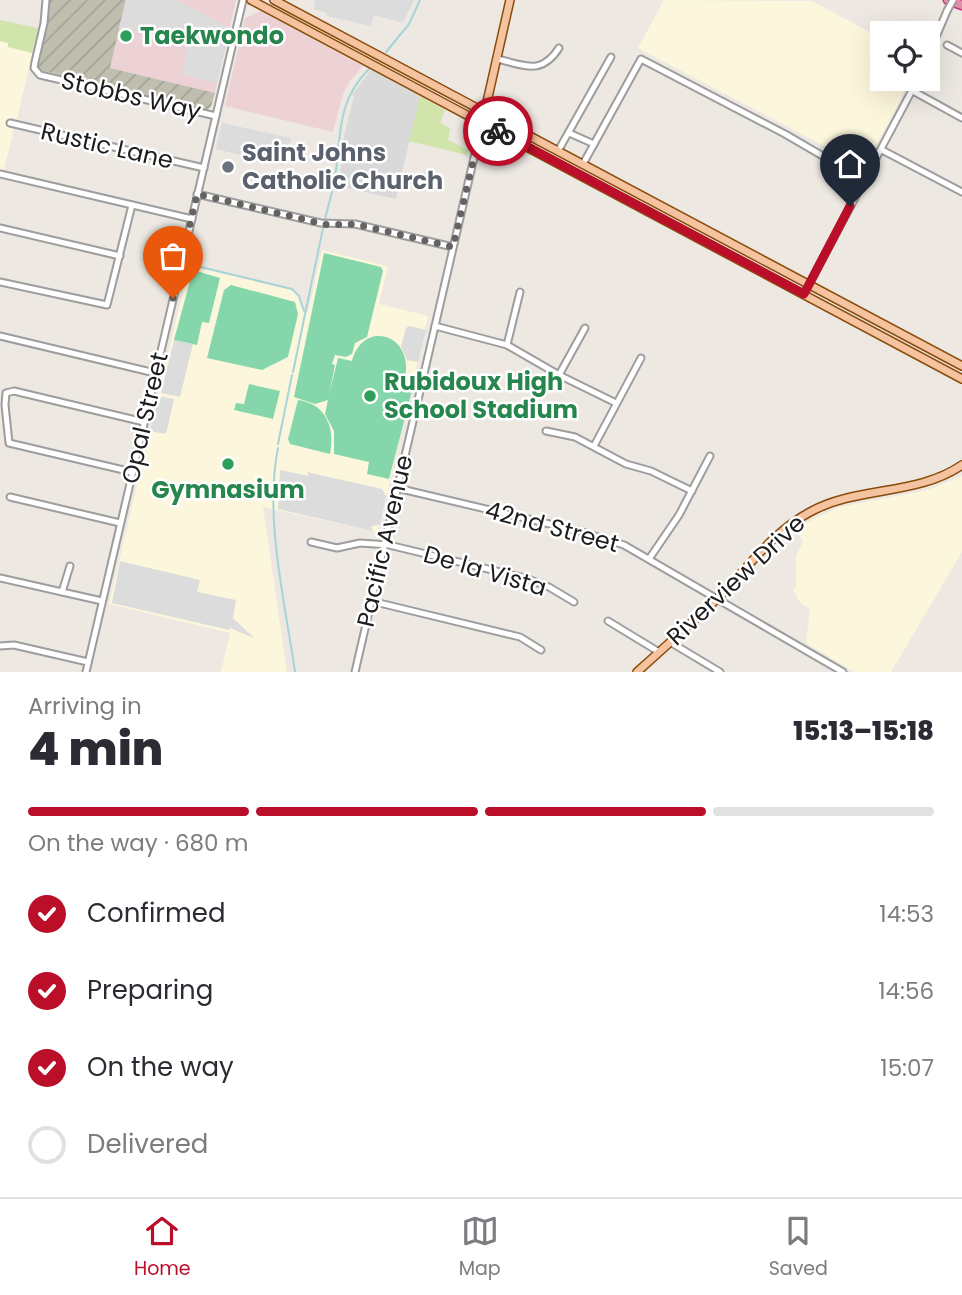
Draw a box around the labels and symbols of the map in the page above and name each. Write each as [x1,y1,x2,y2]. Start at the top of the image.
place label: Taekwondo [140,19,284,52]
marker: Taekwondo [118,28,134,44]
street label: Stobbs Way [58,63,205,128]
courier [463,96,533,166]
street label: Rustic Lane [38,114,177,177]
pin [820,134,880,206]
place label: Saint Johns Catholic Church [242,136,443,197]
marker: Saint Johns Catholic Church [220,159,236,175]
pin [143,226,203,298]
street label: Opal Street [113,349,176,487]
place label: Rubidoux High School Stadium [384,365,578,426]
marker: Rubidoux High School Stadium [362,388,378,404]
street label: Pacific Avenue [349,452,420,630]
marker: Gymnasium [220,456,236,472]
place label: Gymnasium [151,473,305,506]
street label: 42nd Street [482,493,623,560]
street label: Riverview Drive [659,507,812,653]
street label: De la Vista [420,537,550,604]

